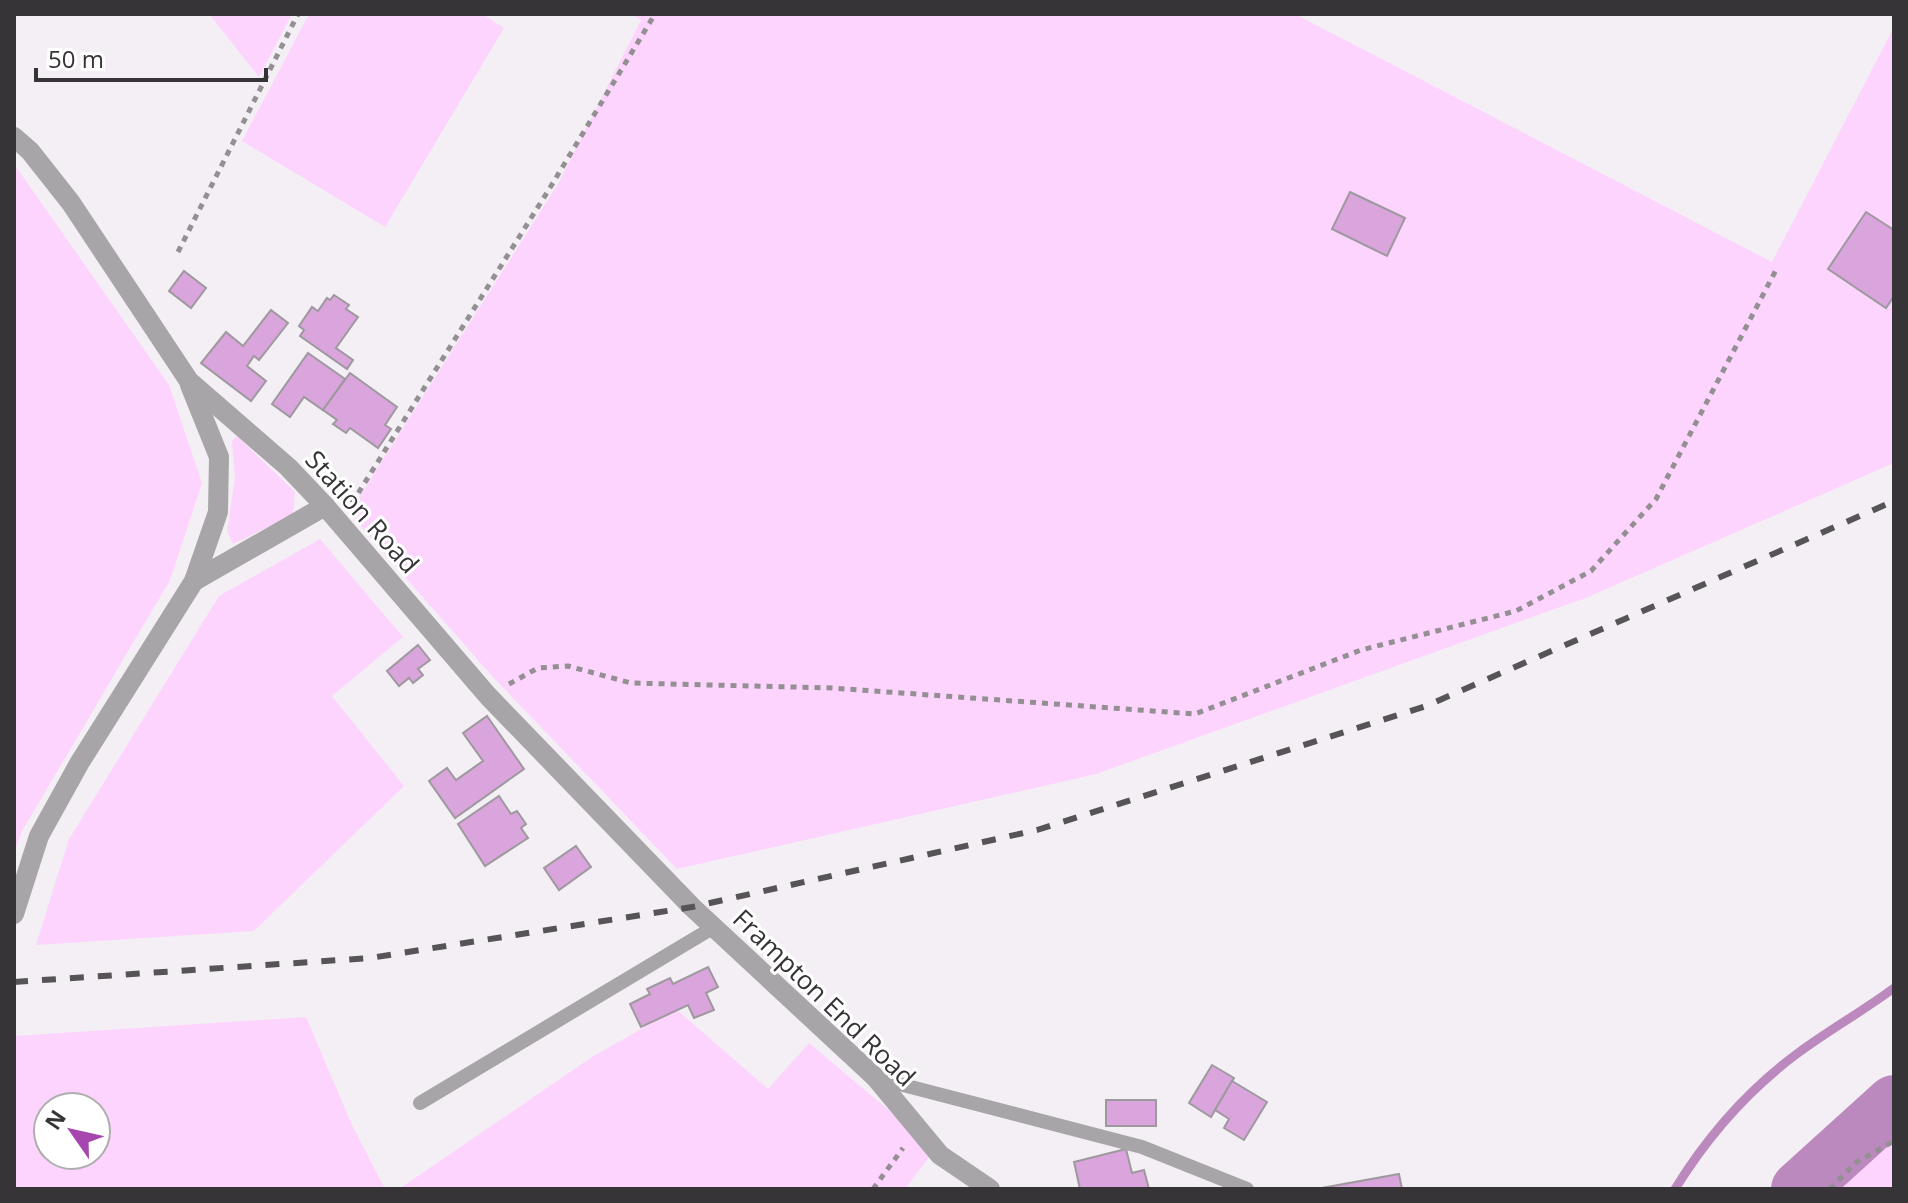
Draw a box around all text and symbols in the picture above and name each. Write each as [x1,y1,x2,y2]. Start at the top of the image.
scale bar [36,32,266,82]
text: 50 m [48,42,104,75]
street label: Station Road [298,442,428,581]
street label: Frampton End Road [725,901,924,1094]
north arrow [32,1091,112,1171]
text: N [37,1103,72,1135]

